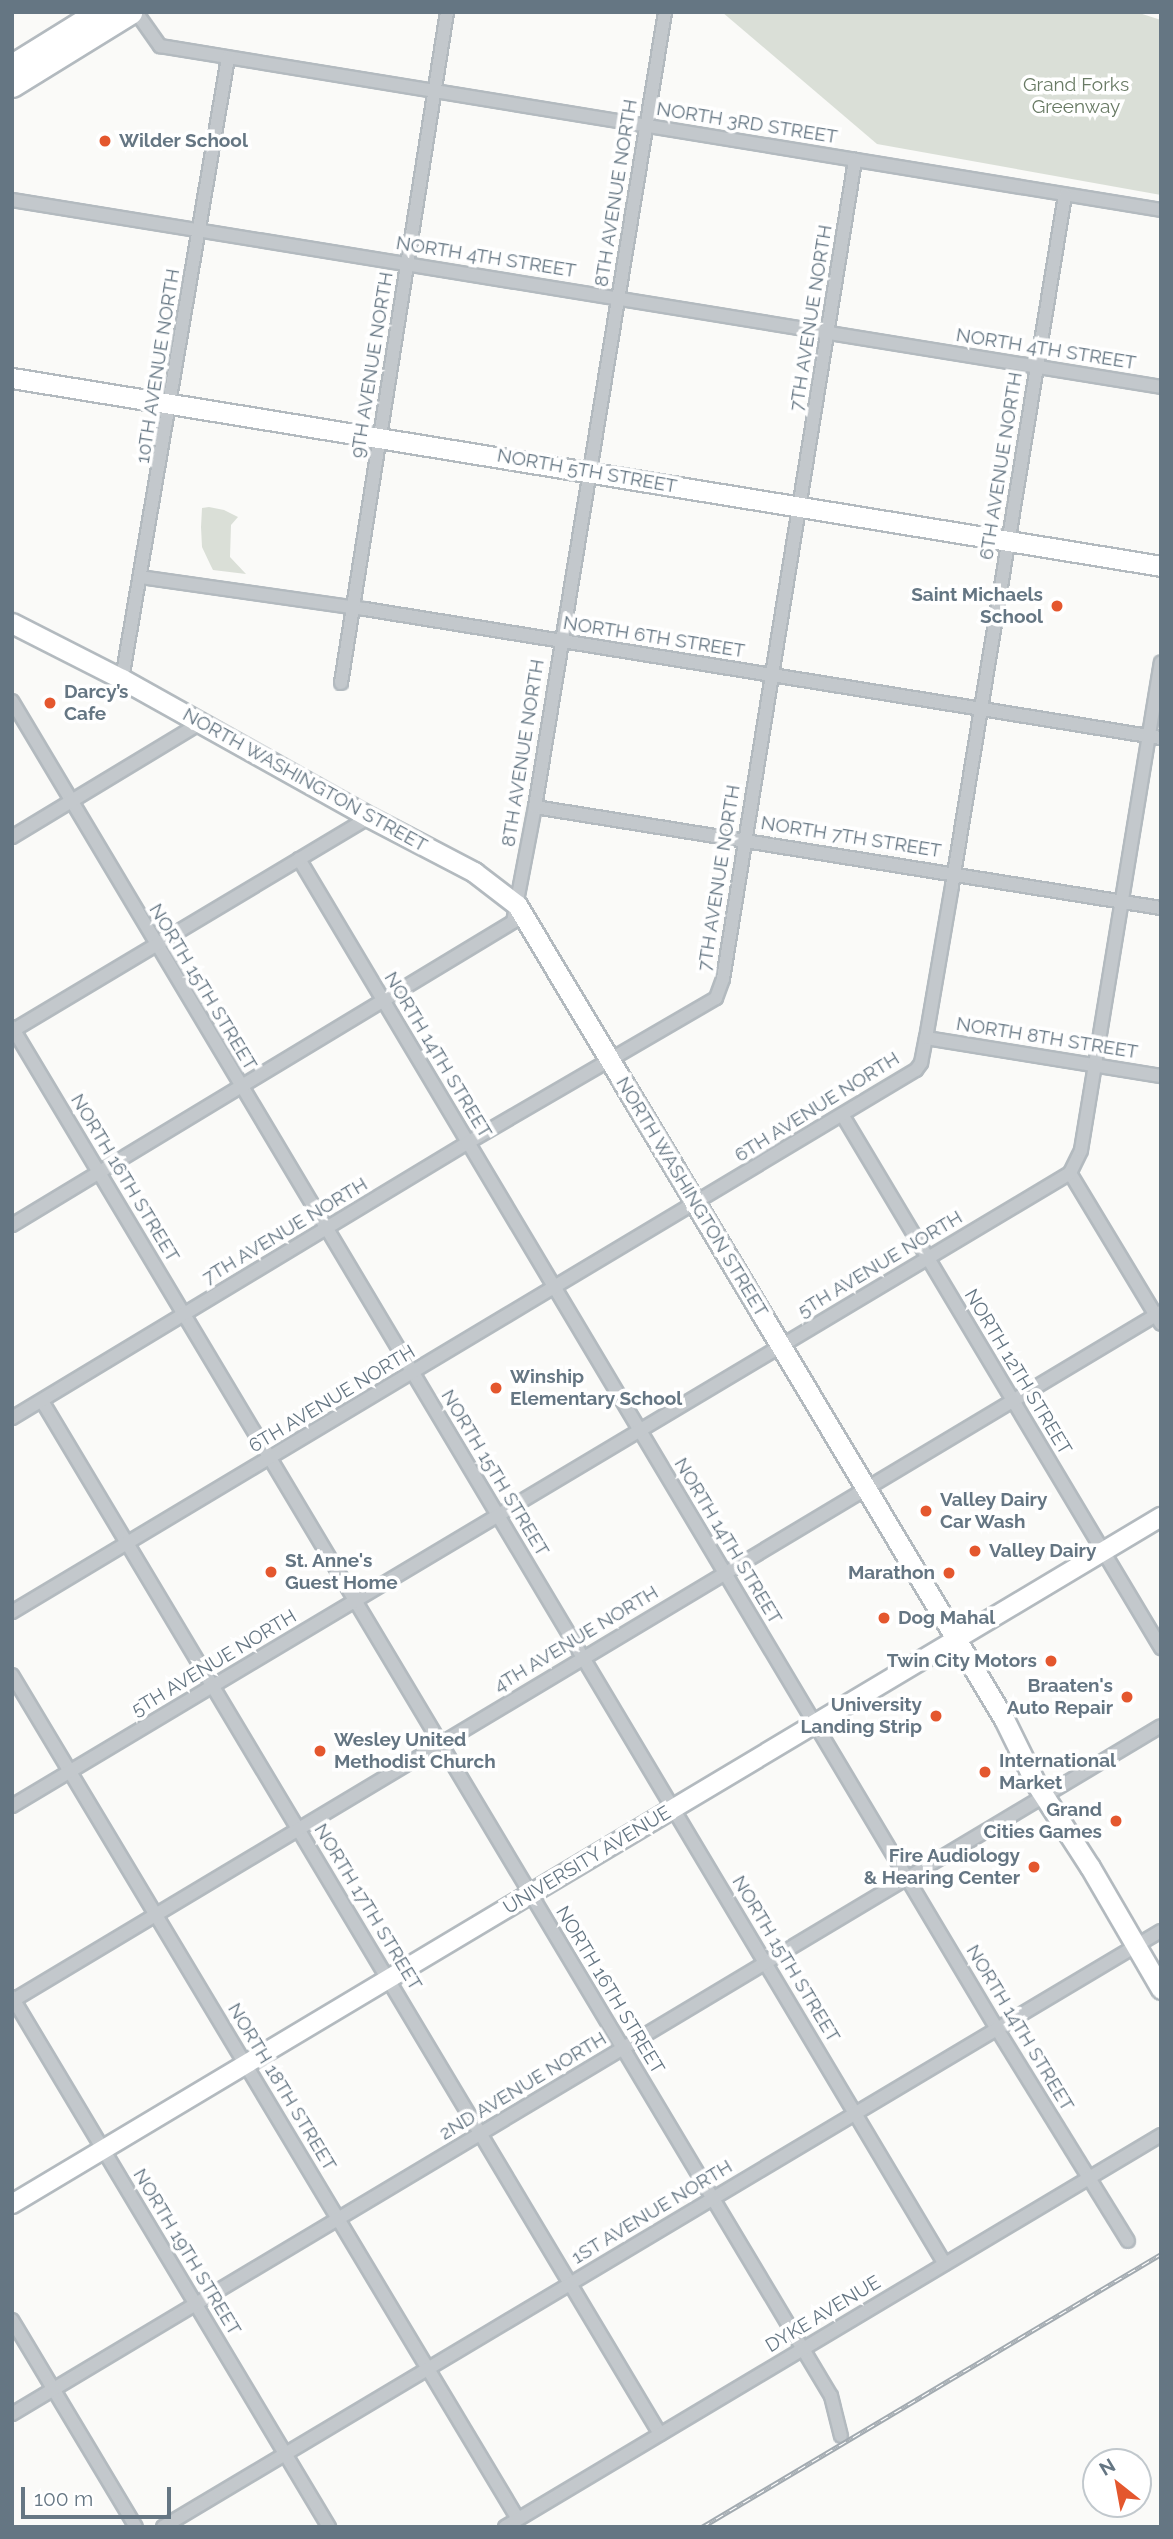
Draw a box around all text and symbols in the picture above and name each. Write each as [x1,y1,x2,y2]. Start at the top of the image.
park label: Grand Forks Greenway [1023,74,1129,118]
street label: 8TH AVENUE NORTH [590,97,642,289]
street label: NORTH 3RD STREET [655,97,839,149]
place label: Wilder School [119,130,248,152]
marker: Wilder School [97,133,113,149]
street label: 7TH AVENUE NORTH [785,223,837,413]
street label: NORTH 4TH STREET [394,232,578,282]
street label: 10TH AVENUE NORTH [131,267,185,465]
street label: 9TH AVENUE NORTH [346,270,398,460]
street label: NORTH 4TH STREET [954,324,1138,374]
street label: 6TH AVENUE NORTH [975,370,1027,562]
street label: NORTH 5TH STREET [495,444,679,498]
place label: Saint Michaels School [911,584,1043,628]
marker: Saint Michaels School [1049,598,1065,614]
street label: NORTH 6TH STREET [561,611,747,663]
street label: 8TH AVENUE NORTH [497,657,549,849]
place label: Darcy’s Cafe [64,681,128,725]
marker: Darcy’s Cafe [42,695,58,711]
street label: NORTH WASHINGTON STREET [179,703,431,857]
street label: 7TH AVENUE NORTH [693,783,745,973]
street label: NORTH 7TH STREET [759,811,943,863]
street label: NORTH 15TH STREET [144,900,262,1074]
street label: NORTH 14TH STREET [379,968,497,1142]
street label: NORTH 8TH STREET [955,1012,1139,1064]
street label: 6TH AVENUE NORTH [730,1047,904,1167]
street label: NORTH WASHINGTON STREET [611,1073,773,1321]
street label: NORTH 16TH STREET [66,1090,184,1266]
street label: 7TH AVENUE NORTH [198,1173,372,1289]
street label: 5TH AVENUE NORTH [793,1206,967,1322]
street label: NORTH 12TH STREET [959,1285,1077,1459]
street label: 6TH AVENUE NORTH [245,1340,419,1458]
place label: Winship Elementary School [510,1366,683,1410]
marker: Winship Elementary School [488,1380,504,1396]
street label: NORTH 15TH STREET [436,1386,554,1560]
street label: NORTH 14TH STREET [669,1454,787,1628]
place label: Valley Dairy Car Wash [940,1489,1048,1533]
marker: Valley Dairy Car Wash [918,1503,934,1519]
place label: Valley Dairy [989,1540,1097,1562]
marker: Valley Dairy [967,1543,983,1559]
place label: St. Anne's Guest Home [285,1550,398,1594]
place label: Marathon [848,1562,935,1584]
marker: St. Anne's Guest Home [263,1564,279,1580]
marker: Marathon [941,1565,957,1581]
street label: 4TH AVENUE NORTH [489,1581,663,1697]
street label: 5TH AVENUE NORTH [127,1605,301,1721]
place label: Dog Mahal [898,1607,995,1629]
marker: Dog Mahal [876,1610,892,1626]
place label: Twin City Motors [886,1650,1037,1672]
marker: Twin City Motors [1043,1653,1059,1669]
place label: Braaten's Auto Repair [1007,1675,1113,1719]
marker: Braaten's Auto Repair [1119,1689,1135,1705]
place label: University Landing Strip [800,1694,922,1738]
marker: University Landing Strip [928,1708,944,1724]
place label: Wesley United Methodist Church [334,1729,496,1773]
marker: Wesley United Methodist Church [312,1743,328,1759]
place label: International Market [999,1750,1116,1794]
marker: International Market [977,1764,993,1780]
place label: Grand Cities Games [984,1799,1102,1843]
street label: UNIVERSITY AVENUE [499,1801,675,1919]
marker: Grand Cities Games [1108,1813,1124,1829]
street label: NORTH 17TH STREET [309,1820,427,1994]
place label: Fire Audiology & Hearing Center [864,1845,1020,1889]
marker: Fire Audiology & Hearing Center [1026,1859,1042,1875]
street label: NORTH 15TH STREET [727,1872,845,2046]
street label: NORTH 16TH STREET [551,1902,669,2078]
street label: NORTH 14TH STREET [961,1941,1079,2115]
street label: NORTH 18TH STREET [223,1999,341,2175]
street label: 2ND AVENUE NORTH [435,2027,611,2145]
street label: 1ST AVENUE NORTH [567,2155,737,2269]
street label: NORTH 19TH STREET [128,2165,246,2339]
street label: DYKE AVENUE [761,2271,885,2357]
north arrow [1082,2448,1152,2518]
text: N [1095,2454,1119,2480]
scale bar [24,2472,175,2516]
text: 100 m [34,2486,93,2511]

